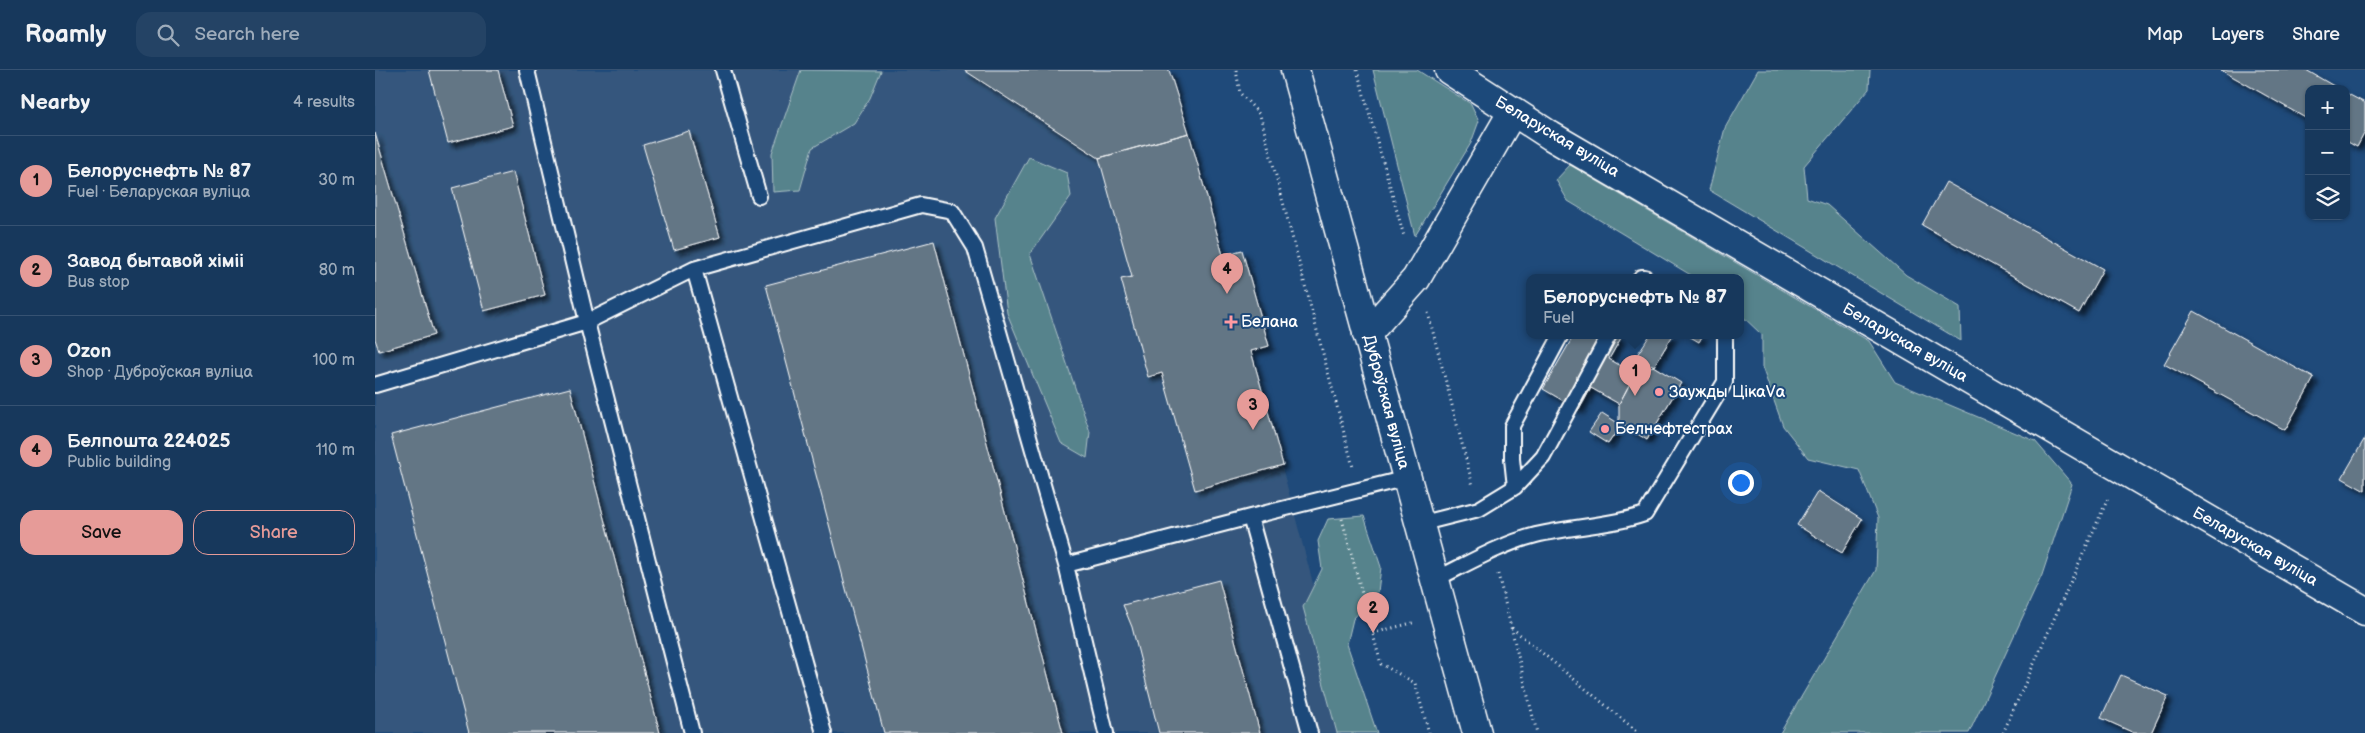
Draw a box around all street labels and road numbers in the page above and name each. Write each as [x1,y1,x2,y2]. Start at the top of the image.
street label: Беларуская вуліца [1492,92,1623,182]
street label: Беларуская вуліца [1839,299,1971,387]
street label: Дуброўская вуліца [1359,333,1413,472]
street label: Беларуская вуліца [2189,503,2321,591]

